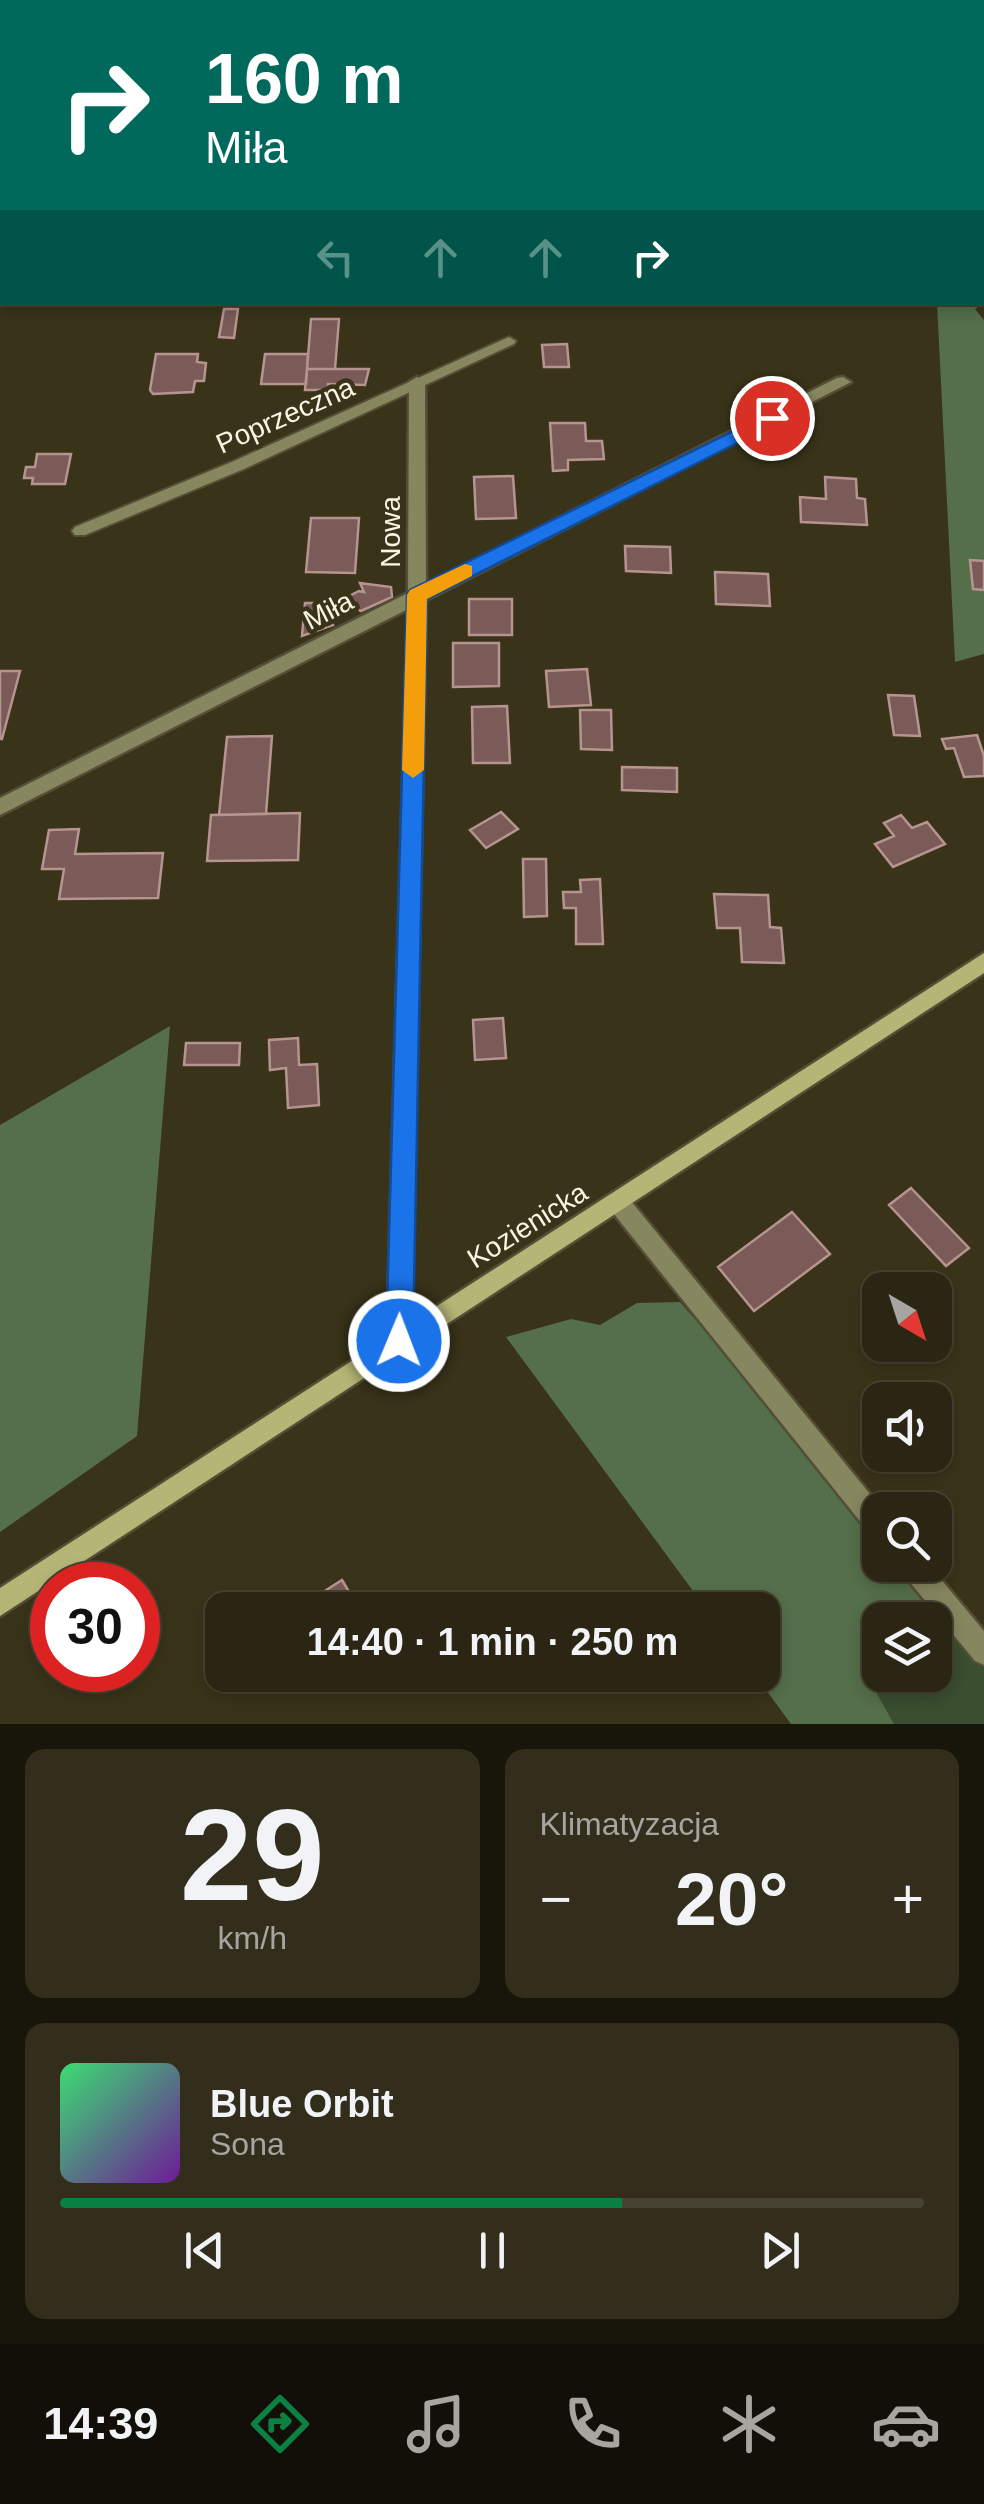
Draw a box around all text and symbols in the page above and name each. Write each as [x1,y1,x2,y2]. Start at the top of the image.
icon: right [40,40,170,170]
text: 160 m [205,40,403,118]
text: Miła [205,122,288,173]
icon: left [308,230,363,285]
icon: ahead [413,230,468,285]
icon: ahead [518,230,573,285]
icon: right [623,230,678,285]
street label: Poprzeczna [211,371,359,460]
pin [730,376,815,461]
icon: arrive [745,391,800,446]
street label: Nowa [375,496,406,568]
street label: Miła [298,585,359,636]
street label: Kozienicka [462,1176,593,1274]
north arrow [862,1272,952,1362]
map controls [862,1272,952,1692]
position arrow [347,1289,451,1393]
button: sound [862,1382,952,1472]
button: search [862,1492,952,1582]
speed limit sign: 30 [30,1562,160,1692]
button: layers [862,1602,952,1692]
text: 14:40 · 1 min · 250 m [307,1621,678,1663]
text: 29 [180,1782,325,1928]
text: Klimatyzacja [540,1806,719,1842]
text: 20° [675,1857,788,1941]
text: − [540,1868,572,1930]
text: + [892,1868,924,1930]
text: km/h [218,1920,287,1956]
text: Blue Orbit [210,2083,394,2125]
text: Sona [210,2126,285,2162]
icon: previous [177,2223,232,2278]
icon: pause [465,2223,520,2278]
icon: next [753,2223,808,2278]
icon: directions [245,2389,315,2459]
icon: music [401,2389,471,2459]
icon: phone [558,2389,628,2459]
icon: climate [714,2389,784,2459]
icon: car [871,2389,941,2459]
text: 14:39 [43,2398,158,2449]

